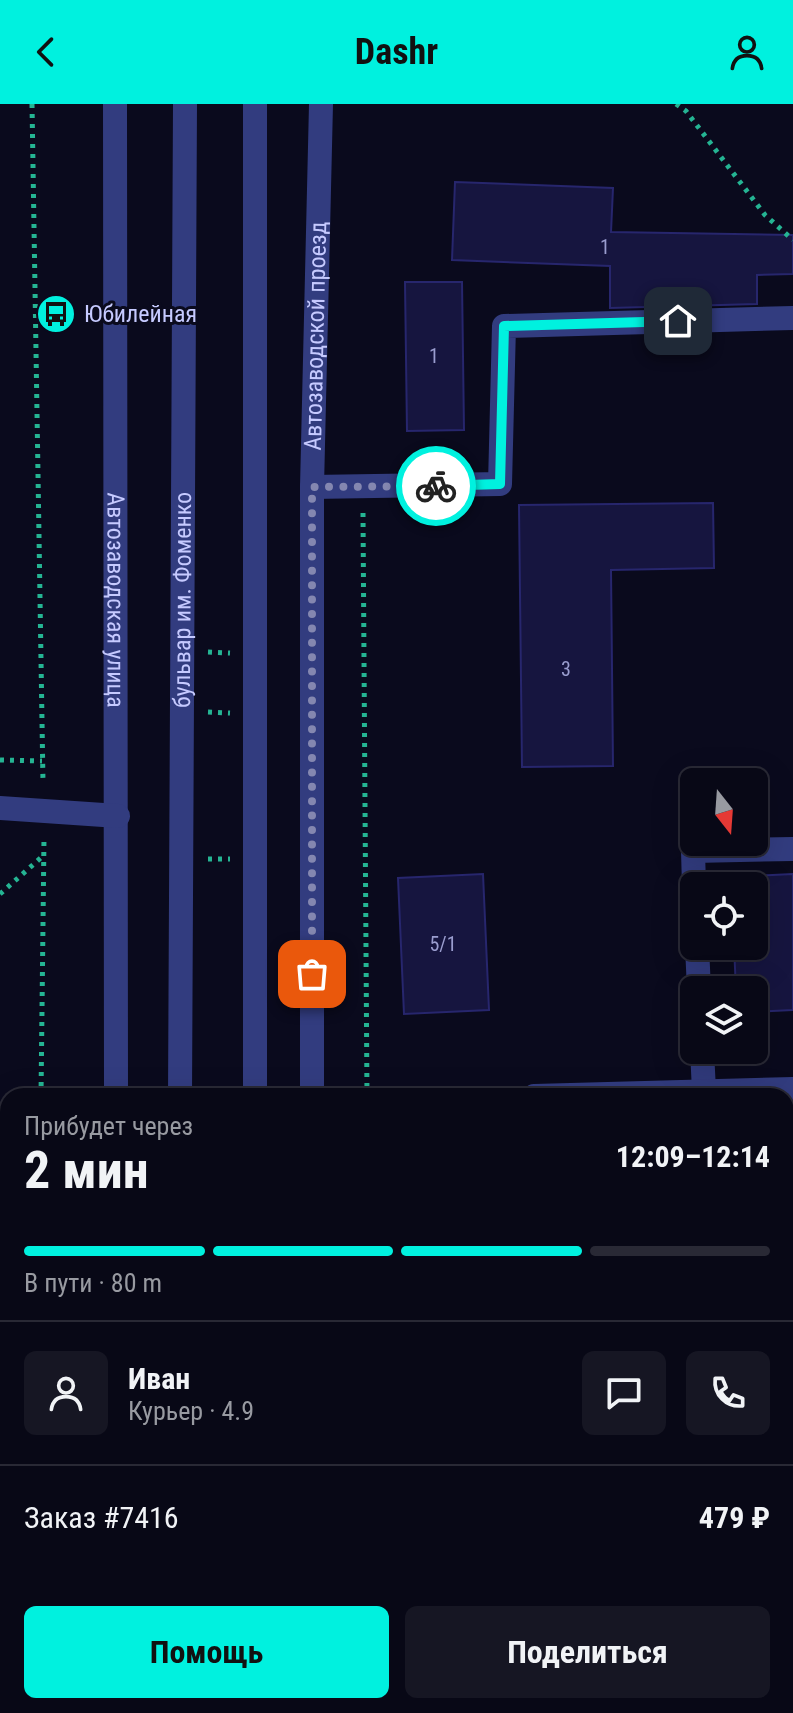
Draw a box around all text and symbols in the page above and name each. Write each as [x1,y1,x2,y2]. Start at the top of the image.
icon: back [24,30,68,74]
icon: person [725,30,769,74]
text: Dashr [355,31,438,73]
street label: Автозаводской проезд [299,221,332,451]
house number: 1 [600,235,610,259]
pin [644,287,712,355]
bus stop icon: Юбилейная [35,293,77,335]
icon: home [656,299,700,343]
place label: Юбилейная [84,300,197,328]
house number: 1 [429,344,439,368]
courier [396,446,476,526]
icon: bike [414,464,458,508]
street label: Автозаводская улица [101,492,130,708]
street label: бульвар им. Фоменко [168,492,197,708]
house number: 3 [561,657,571,681]
north arrow [680,768,768,856]
map controls [680,768,768,1064]
button: locate [680,872,768,960]
house number: 5/1 [429,932,457,956]
pin [278,940,346,1008]
icon: bag [290,952,334,996]
button: layers [680,976,768,1064]
text: Прибудет через [24,1111,193,1141]
text: 12:09–12:14 [616,1139,770,1174]
text: 2 мин [24,1140,149,1201]
text: В пути · 80 m [24,1268,162,1298]
button: person [24,1351,108,1435]
button: chat [582,1351,666,1435]
button: phone [686,1351,770,1435]
text: Иван [128,1361,190,1396]
text: Курьер · 4.9 [128,1396,254,1426]
text: Заказ #7416 [24,1500,179,1535]
text: 479 ₽ [699,1500,770,1535]
button: Помощь [24,1606,389,1698]
button: Поделиться [405,1606,770,1698]

